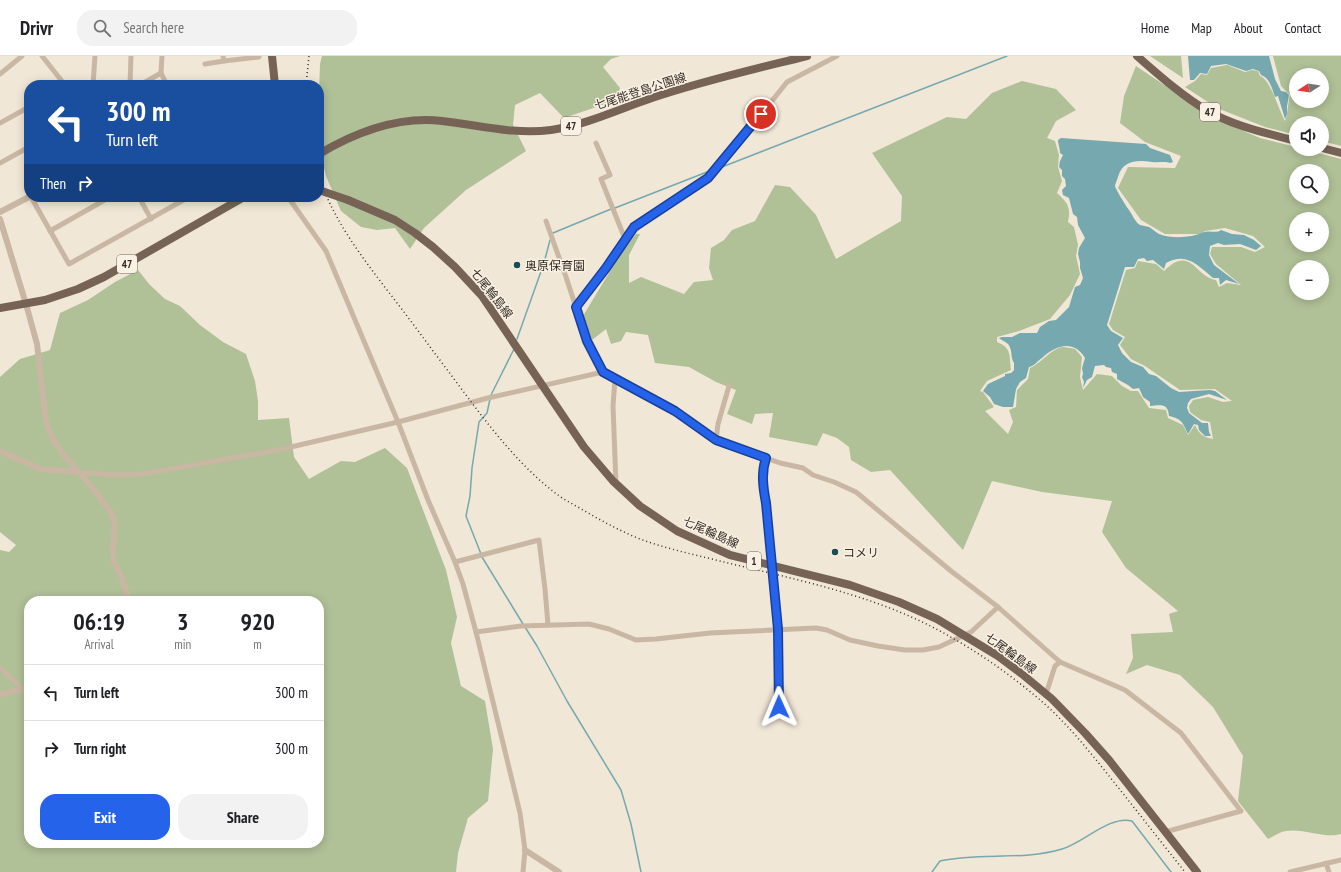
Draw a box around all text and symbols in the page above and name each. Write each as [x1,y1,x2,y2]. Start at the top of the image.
search box [77,10,357,46]
text: Drivr [20,16,53,40]
icon: search [91,17,113,39]
text: Search here [123,18,184,37]
text: Home [1141,19,1169,37]
text: Map [1191,19,1212,37]
text: About [1234,19,1263,37]
text: Contact [1285,19,1321,37]
north arrow [1289,68,1329,108]
map controls [1289,68,1329,300]
street label: 七尾能登島公園線 [592,69,688,113]
text: 300 m [106,92,170,129]
icon: left [40,96,92,148]
pin [744,97,778,131]
icon: arrive [750,103,772,125]
road number: 47 [1200,103,1220,121]
button: sound [1289,116,1329,156]
road number: 47 [561,117,581,135]
text: Turn left [106,128,158,151]
button: search [1289,164,1329,204]
icon: right [74,172,96,194]
text: Then [40,174,66,193]
button: + [1289,212,1329,252]
road number: 47 [117,255,137,273]
place label: 奥原保育園 [525,258,585,273]
marker: 奥原保育園 [512,260,522,270]
button: − [1289,260,1329,300]
street label: 七尾輪島線 [468,265,516,321]
street label: 七尾輪島線 [681,513,741,551]
place label: コメリ [843,545,879,560]
marker: コメリ [830,547,840,557]
road number: 1 [747,552,761,570]
text: 06:19 [73,606,125,637]
text: 3 [177,606,188,637]
text: 920 [240,606,275,637]
street label: 七尾輪島線 [982,629,1040,677]
text: Arrival [84,636,114,653]
text: min [174,636,191,653]
text: m [253,636,262,653]
icon: left [40,682,62,704]
text: Turn left [74,683,119,702]
text: 300 m [275,683,308,702]
position arrow [758,686,800,728]
icon: right [40,738,62,760]
text: Turn right [74,739,126,758]
text: 300 m [275,739,308,758]
button: Exit [40,794,170,840]
button: Share [178,794,308,840]

